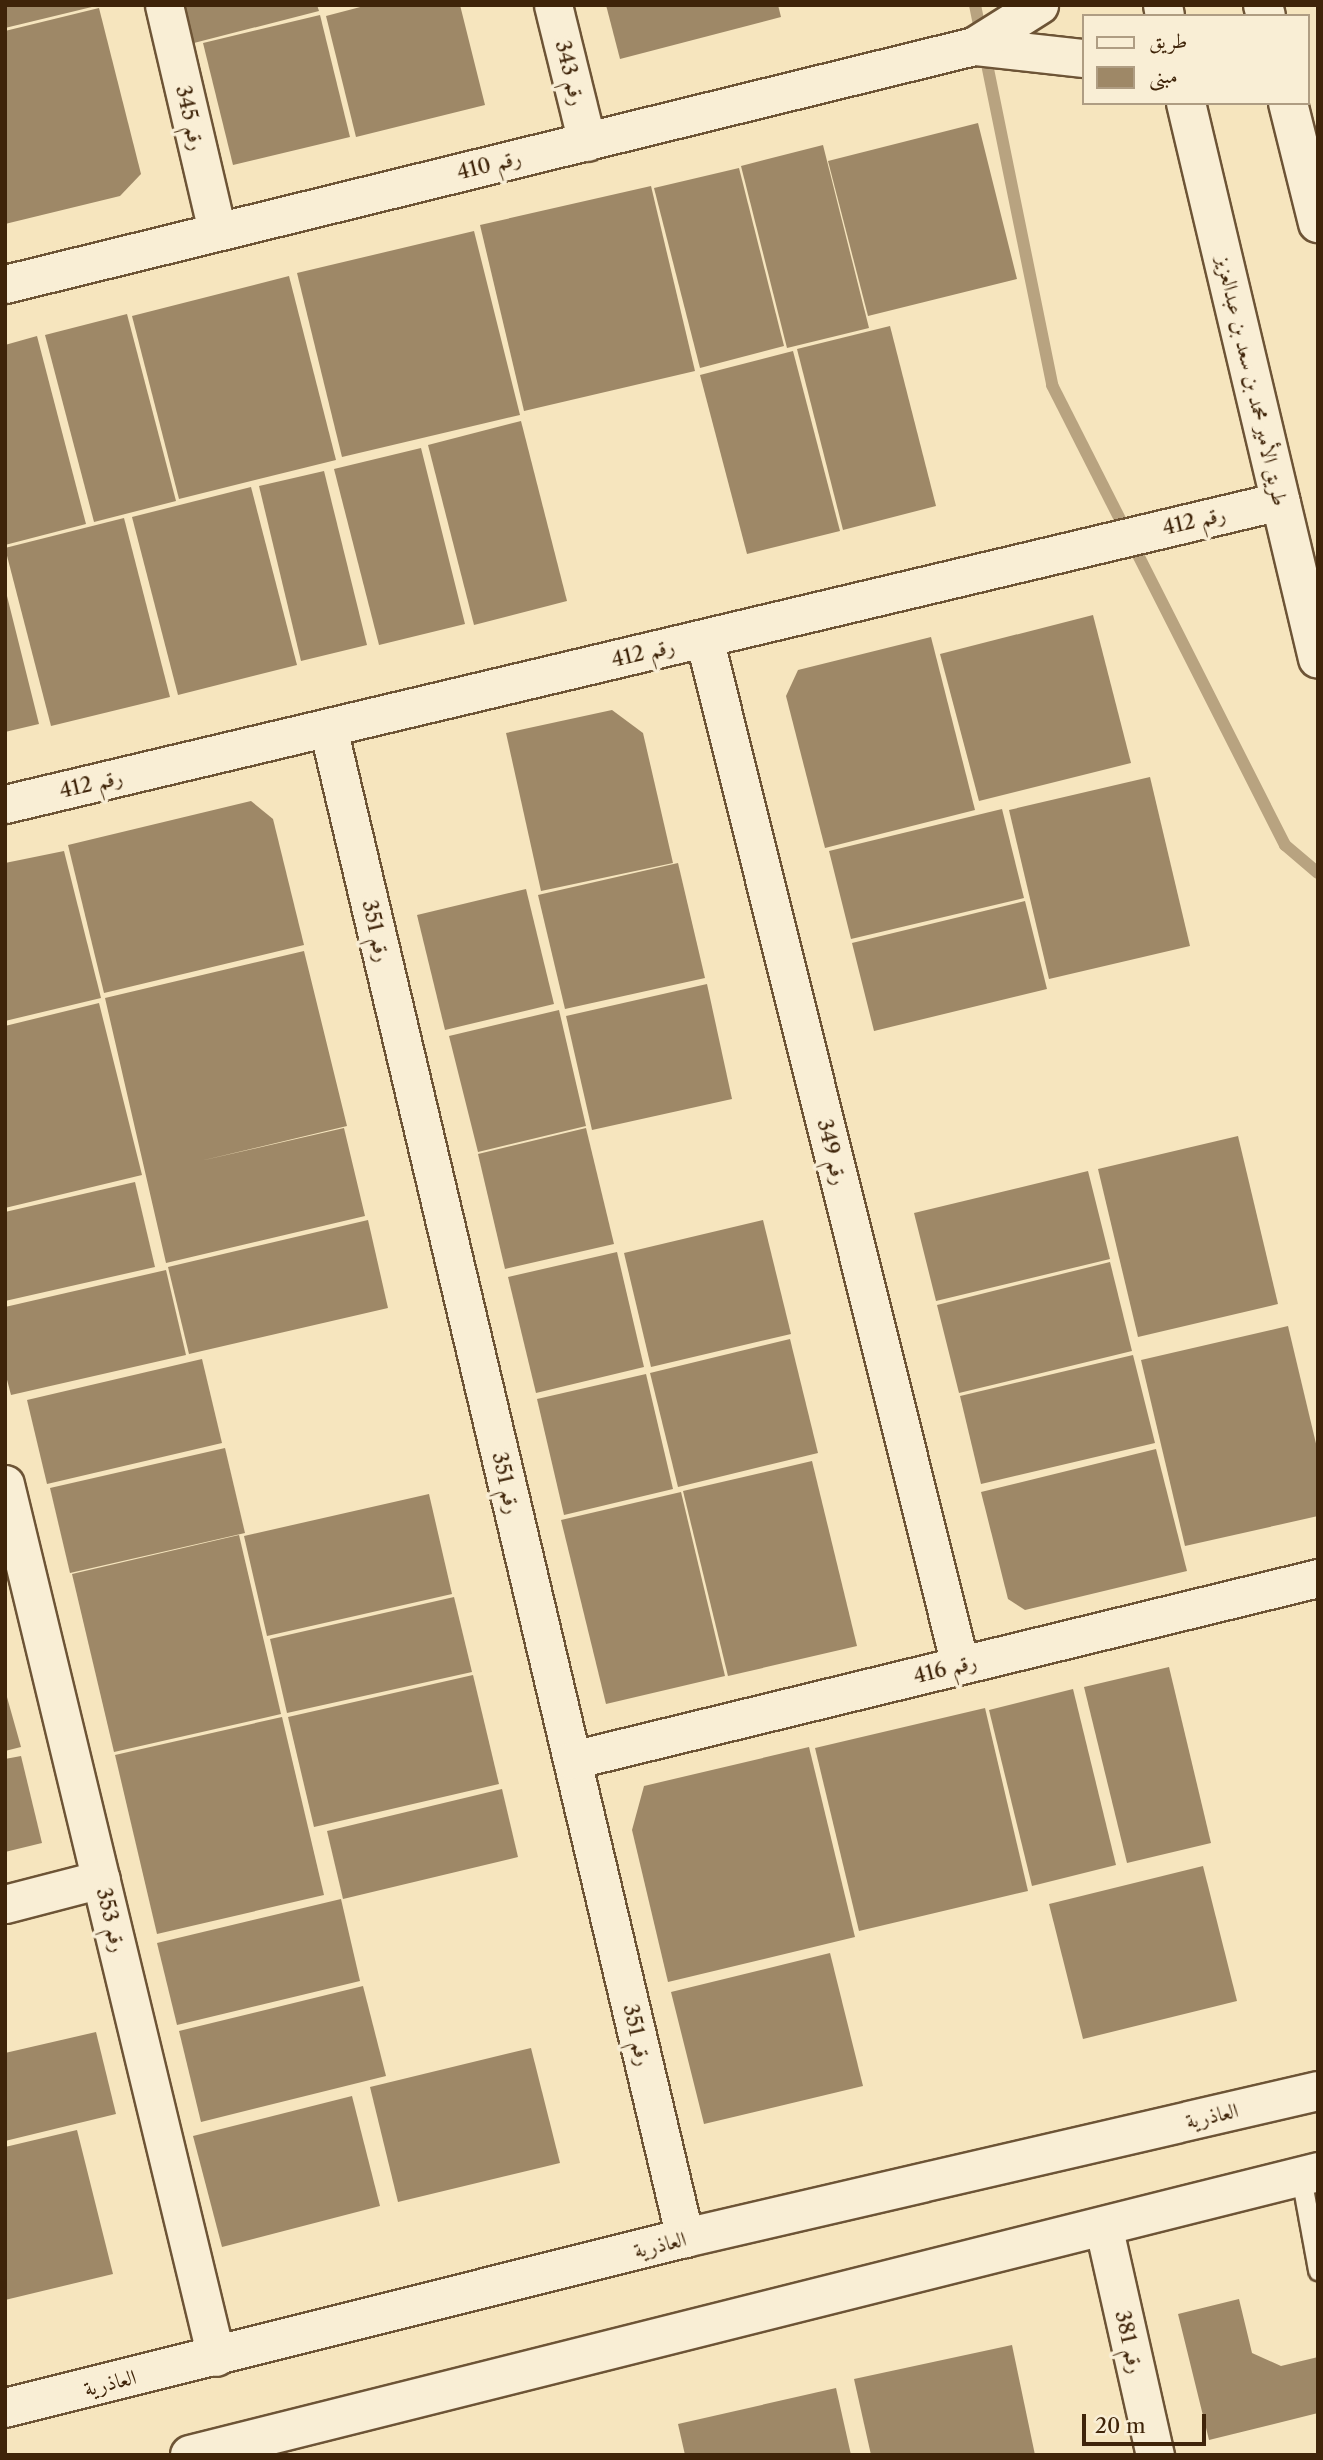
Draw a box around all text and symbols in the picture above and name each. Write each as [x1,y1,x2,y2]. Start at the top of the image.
legend [1082,14,1309,105]
text: طريق [1149,28,1187,53]
street label: رقم 343 [550,38,590,108]
text: مبنى [1149,63,1178,88]
street label: رقم 345 [170,83,210,153]
street label: رقم 410 [454,145,524,185]
street label: طريق الأمير محمد بن سعد بن عبدالعزيز [1211,254,1293,508]
street label: رقم 412 [1160,502,1228,540]
street label: رقم 412 [609,634,677,672]
street label: رقم 412 [57,765,125,803]
street label: رقم 351 [357,898,395,964]
street label: رقم 349 [812,1116,852,1188]
street label: رقم 351 [487,1450,525,1516]
street label: رقم 416 [911,1649,979,1689]
street label: رقم 353 [91,1885,131,1955]
street label: رقم 351 [618,2002,656,2068]
street label: العاذرية [1183,2098,1241,2134]
street label: العاذرية [631,2226,689,2264]
street label: رقم 381 [1110,2308,1148,2376]
street label: العاذرية [81,2364,139,2402]
scale bar [1085,2400,1209,2444]
text: 20 m [1095,2413,1146,2438]

